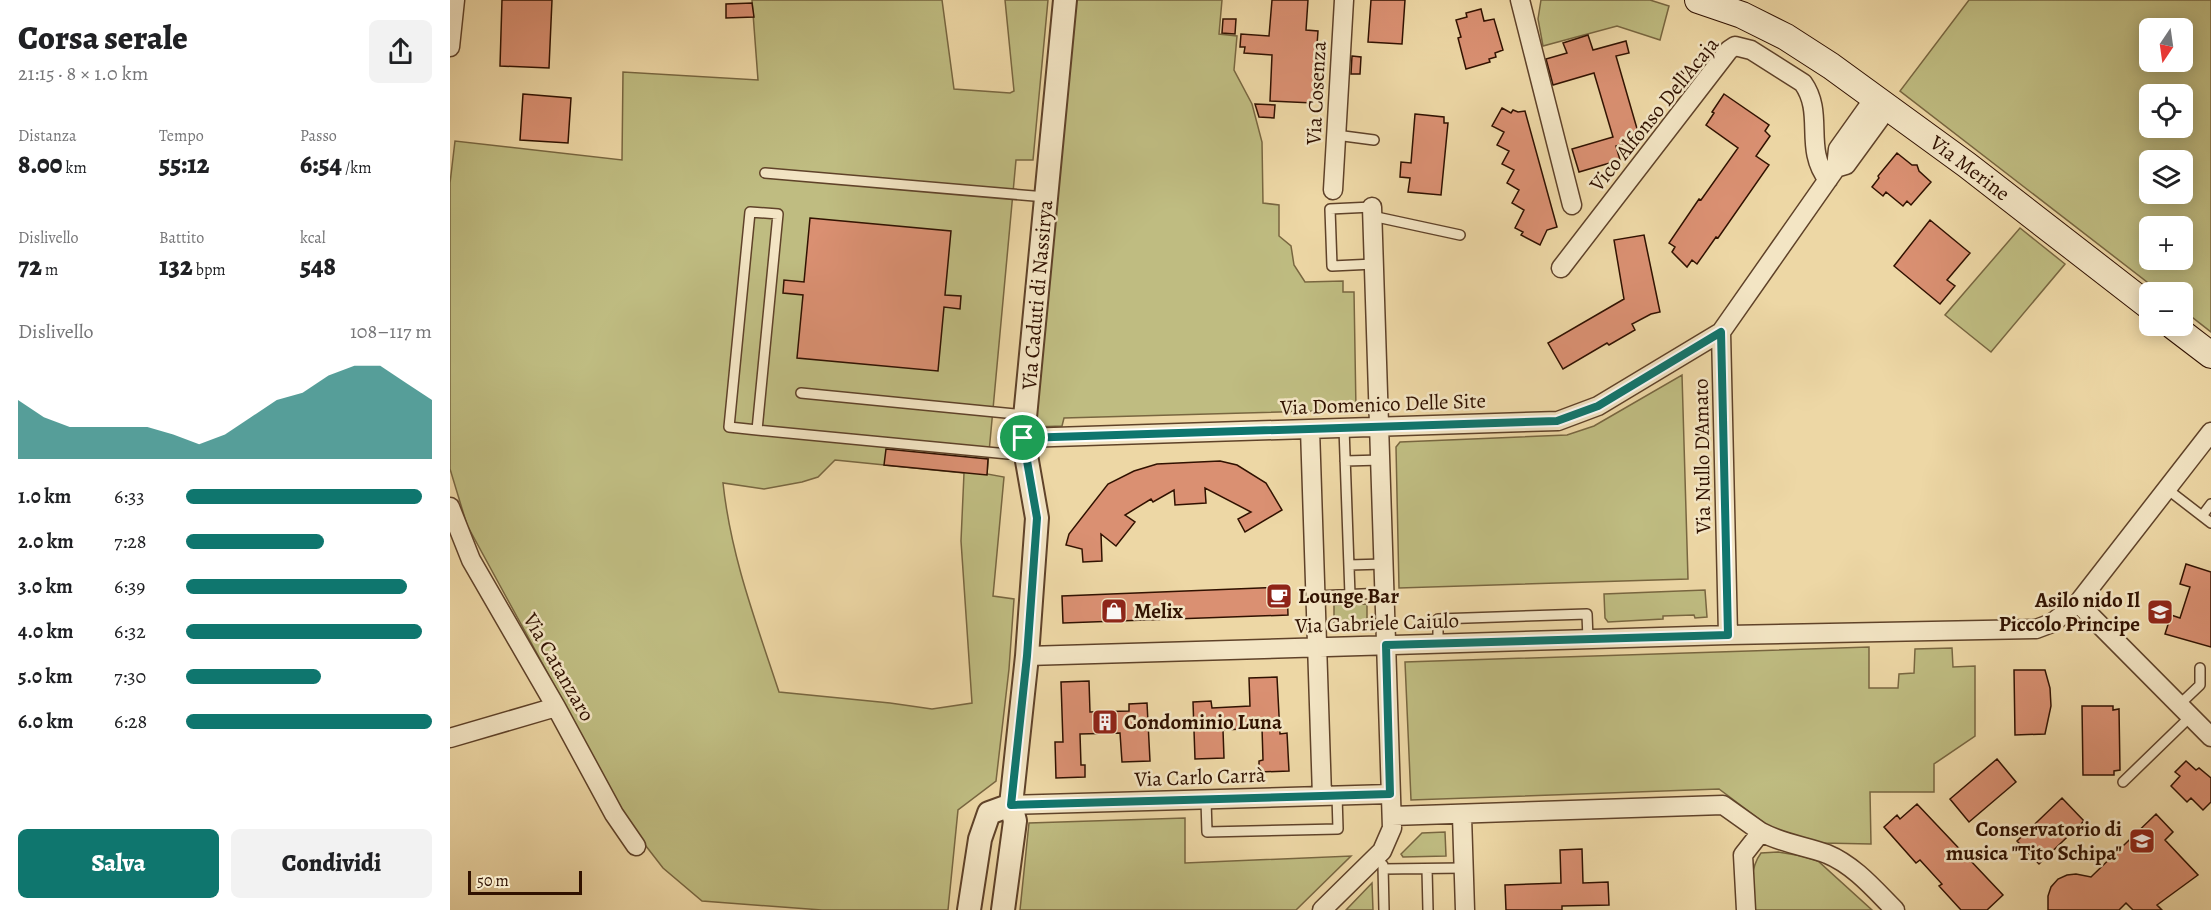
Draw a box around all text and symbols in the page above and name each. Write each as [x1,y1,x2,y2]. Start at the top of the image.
text: Corsa serale [18,15,188,60]
north arrow [2139,18,2193,72]
map controls [2139,18,2193,336]
button: share [369,20,432,83]
street label: Vico Alfonso Dell'Acaja [1582,31,1725,198]
street label: Via Cosenza [1299,40,1333,147]
text: 21:15 · 8 × 1.0 km [18,60,148,87]
button: locate [2139,84,2193,138]
text: Distanza [18,125,77,147]
text: Tempo [159,125,204,147]
text: Passo [300,125,337,147]
street label: Via Merine [1923,128,2016,207]
text: 8.00 [18,147,62,182]
text: 55:12 [159,147,210,182]
text: 6:54 [300,147,342,182]
button: layers [2139,150,2193,204]
text: km [62,157,87,179]
text: /km [342,157,372,179]
street label: Via Caduti di Nassirya [1015,199,1059,392]
button: + [2139,216,2193,270]
text: Dislivello [18,227,78,249]
text: Battito [159,227,204,249]
text: kcal [300,227,326,249]
text: 72 [18,249,42,284]
text: 132 [159,249,193,284]
text: 548 [300,249,336,284]
text: m [42,259,58,281]
text: bpm [193,259,226,281]
button: − [2139,282,2193,336]
text: Dislivello [18,318,94,345]
text: 108–117 m [350,318,432,345]
street label: Via Nullo D'Amato [1687,378,1717,535]
street label: Via Domenico Delle Site [1279,386,1486,422]
pin [997,412,1048,463]
icon: arrive [1006,421,1039,454]
text: 1.0 km [18,483,71,510]
text: 6:33 [114,483,145,510]
text: 2.0 km [18,528,74,555]
text: 7:28 [114,528,146,555]
text: 3.0 km [18,573,73,600]
text: 6:39 [114,573,145,600]
cafe icon: Lounge Bar [1264,581,1294,611]
place label: Lounge Bar [1298,582,1400,610]
place label: Asilo nido Il Piccolo Principe [1999,586,2140,638]
shop icon: Melix [1099,596,1129,626]
place label: Melix [1134,597,1184,625]
school or university icon: Asilo nido Il Piccolo Principe [2145,597,2175,627]
street label: Via Gabriele Caiulo [1294,606,1459,640]
street label: Via Catanzaro [516,607,601,726]
text: 4.0 km [18,618,74,645]
text: 6:32 [114,618,146,645]
text: 5.0 km [18,663,73,690]
text: 7:30 [114,663,146,690]
building icon: Condominio Luna [1090,707,1120,737]
text: 6.0 km [18,708,73,735]
text: 6:28 [114,708,147,735]
place label: Condominio Luna [1124,708,1283,736]
street label: Via Carlo Carrà [1133,761,1266,793]
place label: Conservatorio di musica "Tito Schipa" [1946,815,2122,867]
school or university icon: Conservatorio di musica "Tito Schipa" [2127,826,2157,856]
button: Salva [18,829,219,898]
button: Condividi [231,829,432,898]
scale bar [468,868,582,896]
text: 50 m [477,870,509,892]

